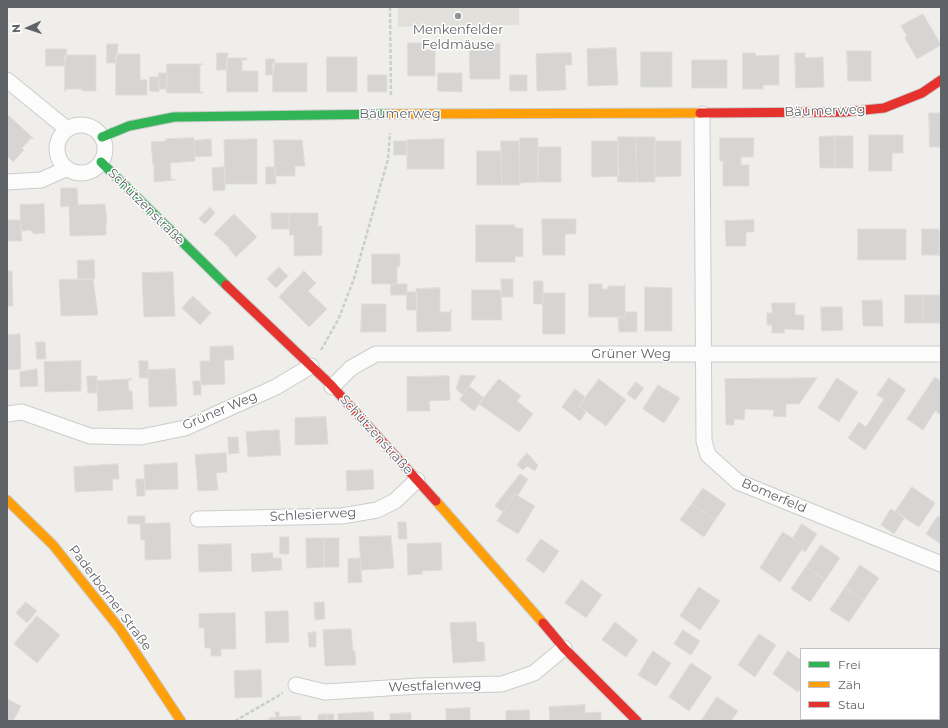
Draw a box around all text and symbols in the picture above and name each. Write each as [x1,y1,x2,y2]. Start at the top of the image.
north arrow [8,8,48,48]
marker: Menkenfelder Feldmäuse [453,11,463,21]
place label: Menkenfelder Feldmäuse [413,22,503,53]
text: N [9,24,23,33]
street label: Bäumerweg [784,102,866,120]
street label: Bäumerweg [359,106,441,122]
street label: Schützenstraße [105,166,187,248]
street label: Grüner Weg [591,346,671,362]
street label: Grüner Weg [180,388,260,434]
street label: Schützenstraße [336,392,416,478]
street label: Bomerfeld [739,475,809,517]
street label: Schlesierweg [269,505,357,525]
street label: Paderborner Straße [65,542,155,654]
legend [800,648,940,720]
text: Frei [838,657,861,672]
street label: Westfalenweg [388,677,482,695]
text: Zäh [838,677,861,692]
text: Stau [838,697,865,712]

